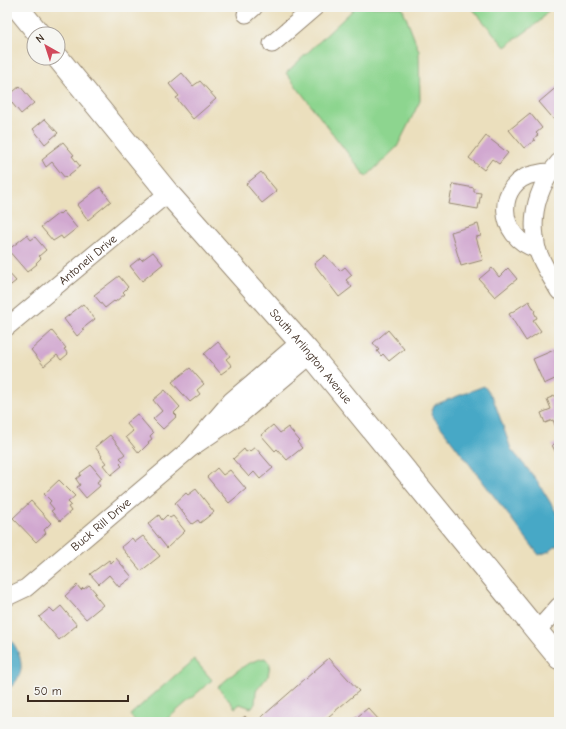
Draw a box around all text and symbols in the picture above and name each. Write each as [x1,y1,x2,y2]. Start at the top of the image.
north arrow [26,26,66,66]
text: N [33,31,47,46]
street label: Antoneli Drive [56,232,119,288]
street label: South Arlington Avenue [267,306,355,406]
street label: Buck Rill Drive [68,495,134,554]
scale bar [28,677,128,703]
text: 50 m [34,684,62,698]

